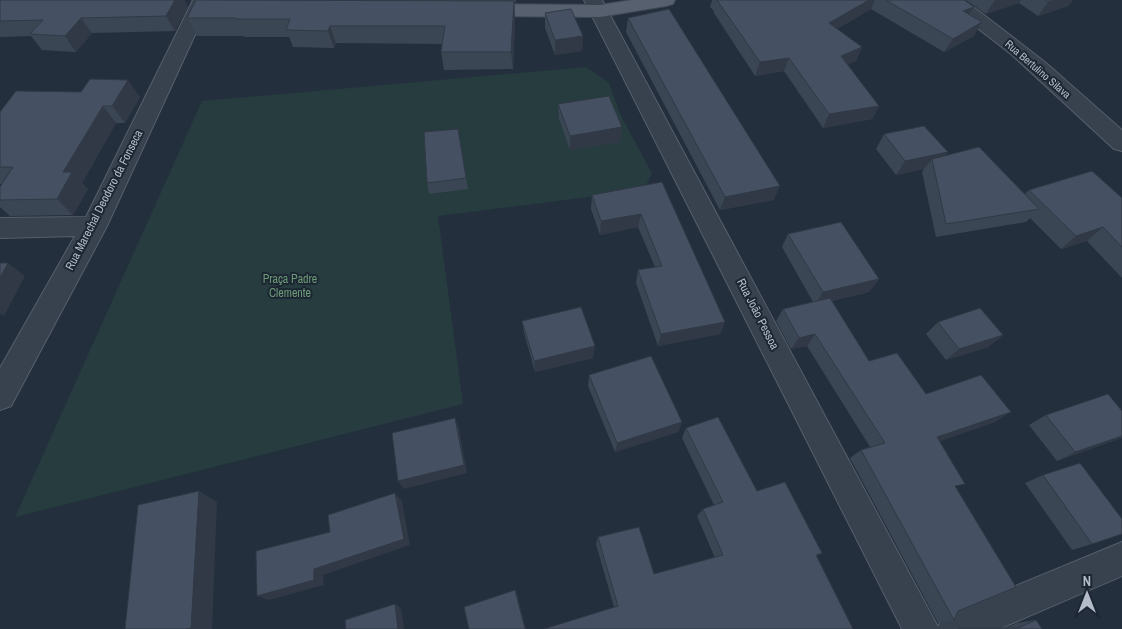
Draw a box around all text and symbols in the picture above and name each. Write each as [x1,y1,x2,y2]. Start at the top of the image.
street label: Rua Bertulino Silava [1002,37,1074,101]
street label: Rua Marechal Deodoro da Fonseca [62,127,147,273]
park label: Praça Padre Clemente [263,271,317,301]
street label: Rua João Pessoa [733,276,783,353]
north arrow [1062,569,1112,619]
text: N [1083,572,1091,590]

